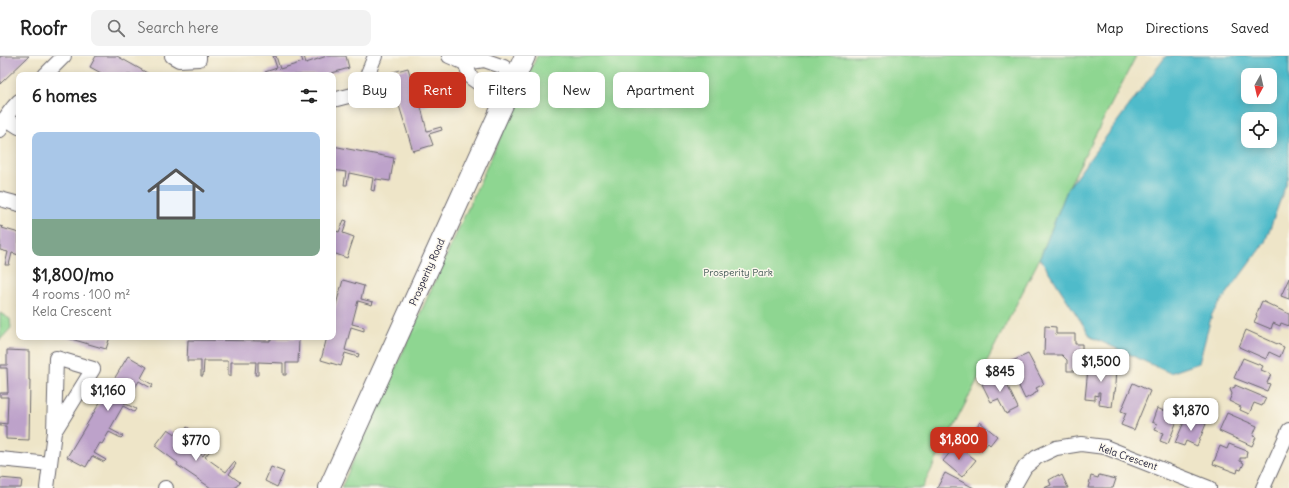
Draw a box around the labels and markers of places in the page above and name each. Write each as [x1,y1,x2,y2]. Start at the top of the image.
pin: $1,500 [1068,349,1134,383]
pin: $845 [976,359,1024,393]
pin: $1,160 [75,378,141,412]
pin: $1,870 [1158,398,1224,432]
pin: $1,800 [926,427,992,461]
pin: $770 [172,428,220,462]

